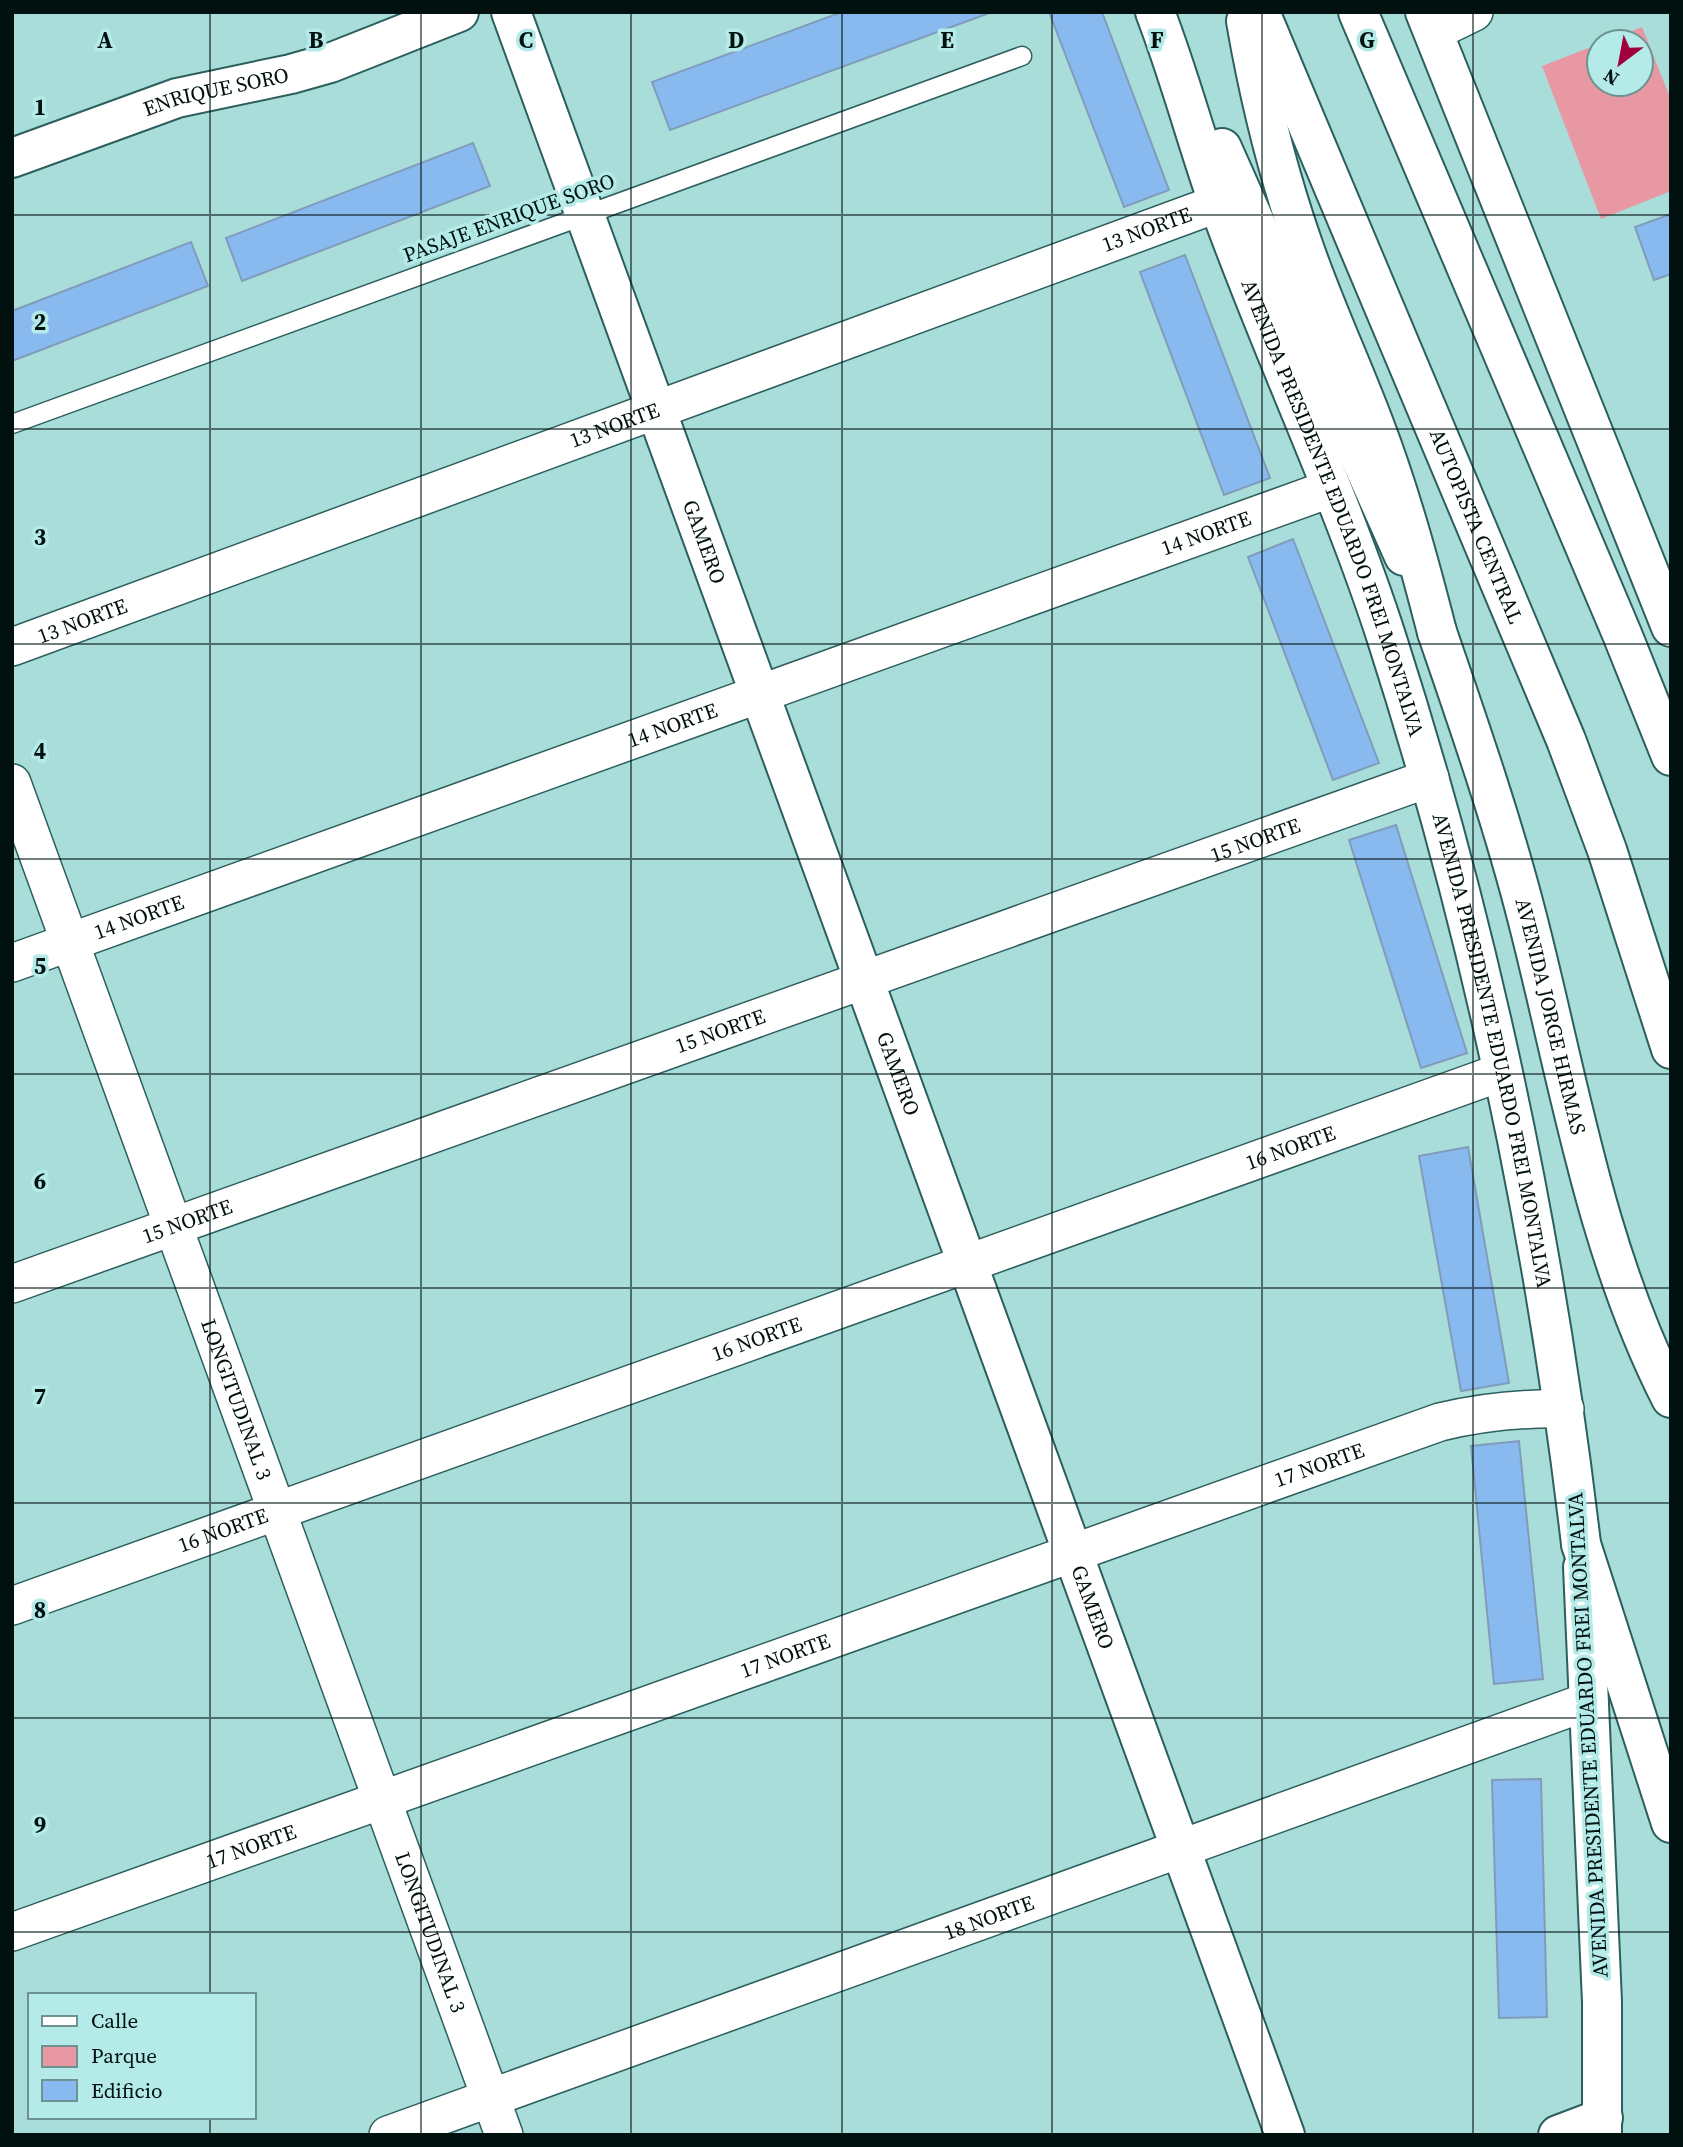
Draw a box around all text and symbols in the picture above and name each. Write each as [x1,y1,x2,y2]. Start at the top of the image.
text: A [97,24,113,56]
text: B [309,24,324,56]
text: C [519,24,533,56]
text: D [728,24,744,56]
text: E [940,24,954,56]
text: F [1150,24,1164,56]
text: G [1359,24,1375,56]
north arrow [1585,28,1655,98]
street label: ENRIQUE SORO [139,60,291,123]
text: N [1598,63,1624,92]
text: 1 [34,91,46,123]
street label: PASAJE ENRIQUE SORO [399,166,619,269]
street label: 13 NORTE [1098,199,1195,259]
street label: AVENIDA PRESIDENTE EDUARDO FREI MONTALVA [1234,275,1431,740]
text: 2 [34,306,46,338]
street label: 13 NORTE [565,395,663,455]
street label: AUTOPISTA CENTRAL [1423,424,1531,628]
street label: GAMERO [676,496,733,588]
street label: 14 NORTE [1157,503,1255,562]
text: 3 [34,521,46,553]
street label: 13 NORTE [33,591,131,650]
street label: 14 NORTE [623,695,721,754]
text: 4 [34,735,46,767]
street label: AVENIDA PRESIDENTE EDUARDO FREI MONTALVA [1426,809,1559,1290]
street label: 15 NORTE [1206,811,1304,869]
street label: 14 NORTE [90,887,188,946]
street label: AVENIDA JORGE HIRMAS [1509,895,1593,1138]
text: 5 [34,950,46,982]
street label: 15 NORTE [671,1001,769,1060]
street label: GAMERO [870,1027,927,1120]
street label: 16 NORTE [1241,1118,1339,1177]
text: 6 [34,1165,46,1197]
street label: 15 NORTE [138,1192,236,1250]
street label: 16 NORTE [707,1309,805,1368]
street label: LONGITUDINAL 3 [194,1315,279,1484]
text: 7 [34,1380,46,1412]
street label: 17 NORTE [1270,1435,1368,1494]
street label: AVENIDA PRESIDENTE EDUARDO FREI MONTALVA [1560,1492,1615,1978]
street label: 16 NORTE [174,1501,272,1559]
street label: GAMERO [1064,1561,1122,1653]
text: 8 [34,1594,46,1626]
street label: 17 NORTE [736,1626,834,1685]
text: 9 [34,1809,46,1841]
street label: 17 NORTE [202,1817,300,1876]
street label: LONGITUDINAL 3 [388,1848,473,2017]
street label: 18 NORTE [940,1888,1038,1947]
legend [28,1993,256,2119]
text: Calle [91,2006,138,2035]
text: Parque [91,2041,157,2070]
text: Edificio [91,2076,163,2105]

